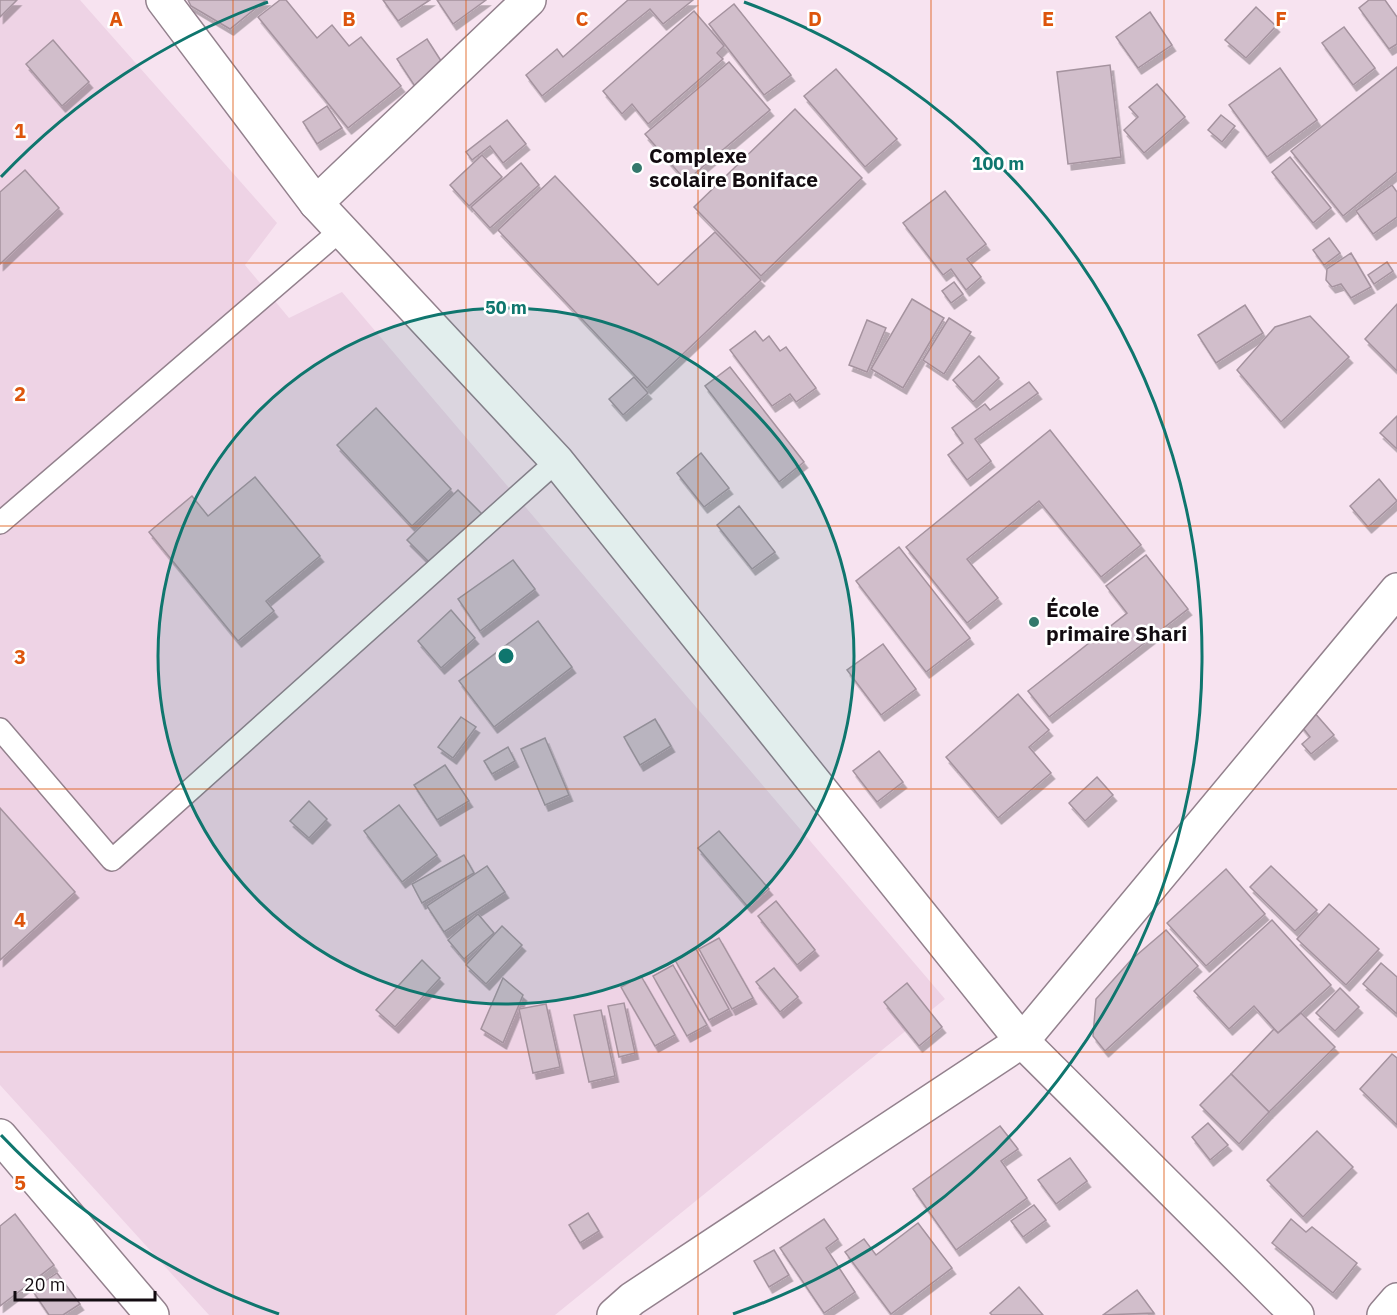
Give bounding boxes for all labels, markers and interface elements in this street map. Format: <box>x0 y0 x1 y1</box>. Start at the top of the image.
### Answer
text: A <box>109 5 123 32</box>
text: B <box>342 5 356 32</box>
text: C <box>575 5 589 32</box>
text: D <box>808 5 822 32</box>
text: E <box>1042 5 1054 32</box>
text: F <box>1275 5 1287 32</box>
text: 1 <box>14 117 26 144</box>
place label: Complexe scolaire Boniface <box>649 141 818 193</box>
text: 100 m <box>972 152 1024 175</box>
marker: Complexe scolaire Boniface <box>630 161 644 175</box>
text: 50 m <box>485 296 527 319</box>
text: 2 <box>14 380 26 407</box>
place label: École primaire Shari <box>1046 595 1187 647</box>
marker: École primaire Shari <box>1027 615 1041 629</box>
text: 3 <box>14 643 26 670</box>
centre of rings <box>496 646 516 666</box>
text: 4 <box>14 906 26 933</box>
text: 5 <box>14 1169 26 1196</box>
scale bar <box>15 1264 154 1302</box>
text: 20 m <box>24 1273 66 1296</box>

